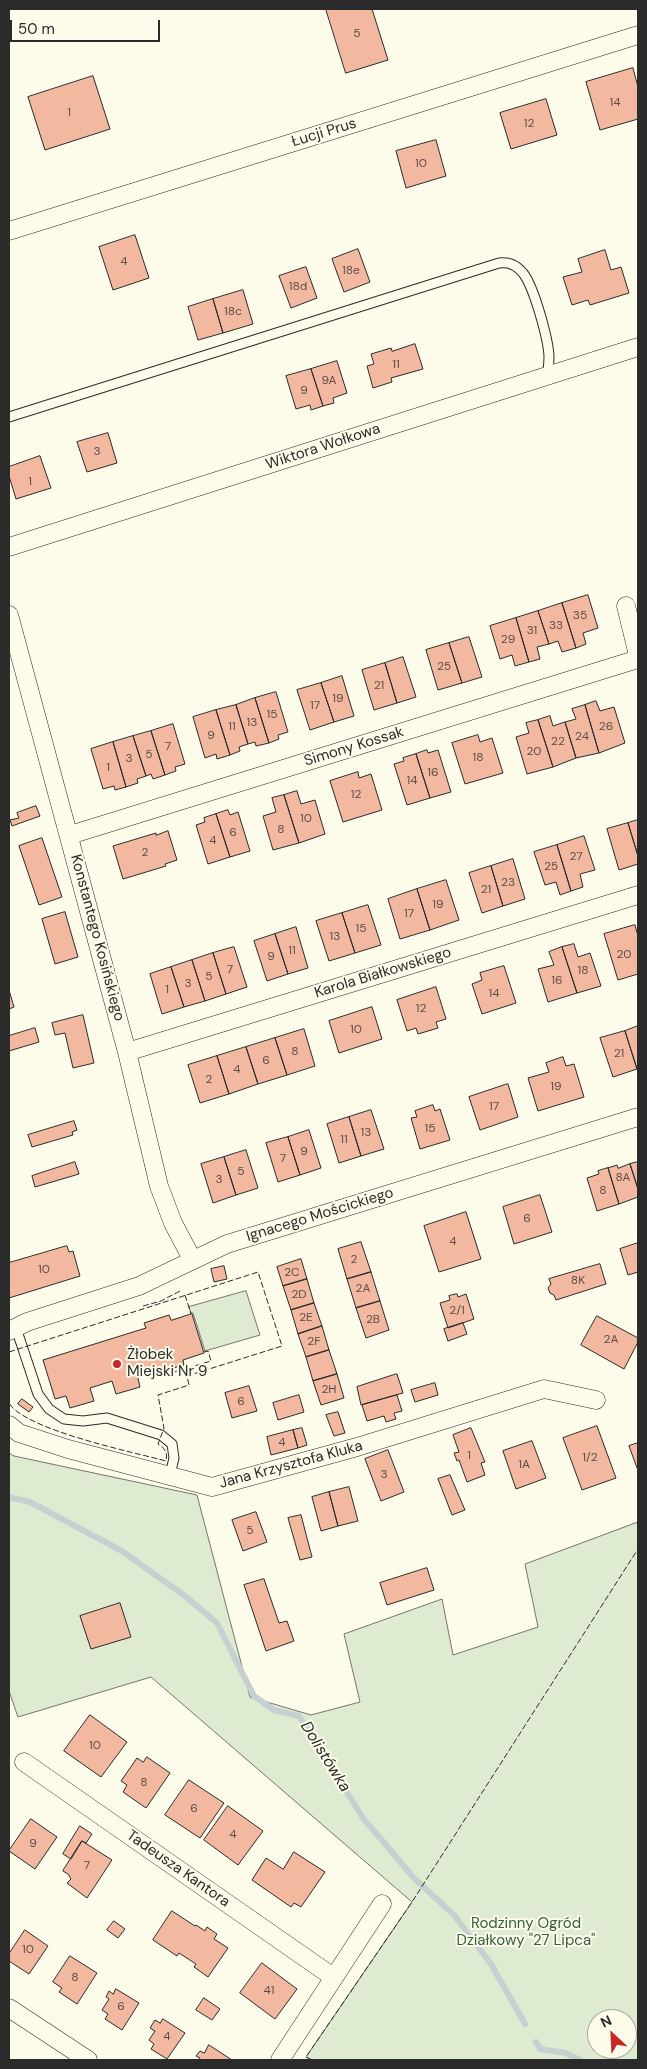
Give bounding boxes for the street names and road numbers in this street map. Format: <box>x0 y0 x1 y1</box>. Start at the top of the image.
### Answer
street label: Łucji Prus <box>289 115 359 151</box>
street label: Wiktora Wołkowa <box>263 420 383 474</box>
street label: Simony Kossak <box>302 723 406 771</box>
street label: Konstantego Kosińskiego <box>66 853 128 1023</box>
street label: Karola Białkowskiego <box>312 944 454 1002</box>
street label: Ignacego Mościckiego <box>244 1184 396 1246</box>
street label: Jana Krzysztofa Kluka <box>217 1437 365 1493</box>
street label: Tadeusza Kantora <box>123 1827 233 1911</box>

